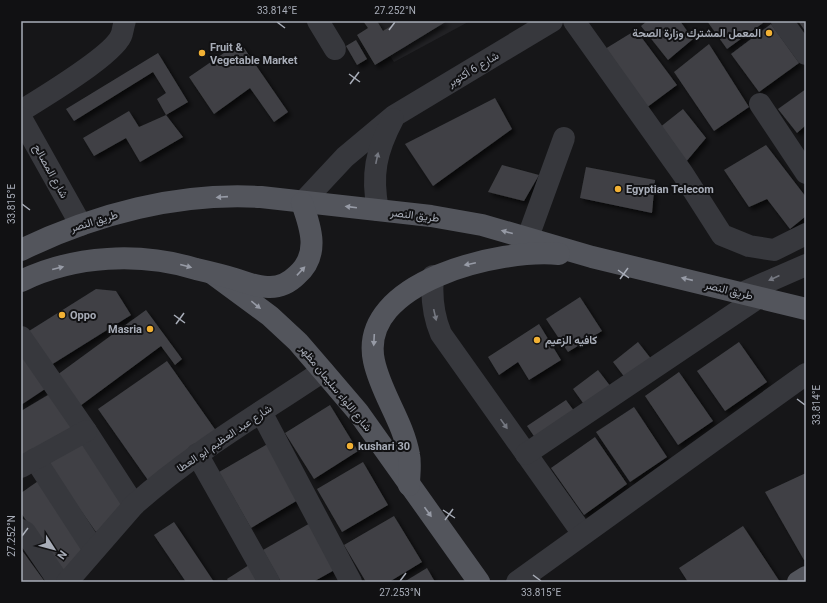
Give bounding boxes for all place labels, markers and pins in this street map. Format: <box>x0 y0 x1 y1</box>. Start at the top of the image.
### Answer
place label: المعمل المشترك وزارة الصحة <box>632 27 761 40</box>
marker: المعمل المشترك وزارة الصحة <box>764 28 774 38</box>
place label: Fruit & Vegetable Market <box>210 41 298 67</box>
marker: Fruit & Vegetable Market <box>197 48 207 58</box>
place label: Egyptian Telecom <box>626 183 714 196</box>
marker: Egyptian Telecom <box>613 184 623 194</box>
place label: Oppo <box>70 309 96 322</box>
marker: Oppo <box>57 310 67 320</box>
place label: Masria <box>108 323 142 336</box>
marker: Masria <box>145 324 155 334</box>
place label: كافيه الزعيم <box>545 334 597 348</box>
marker: كافيه الزعيم <box>532 335 542 345</box>
place label: kushari 30 <box>358 440 410 453</box>
marker: kushari 30 <box>345 441 355 451</box>

